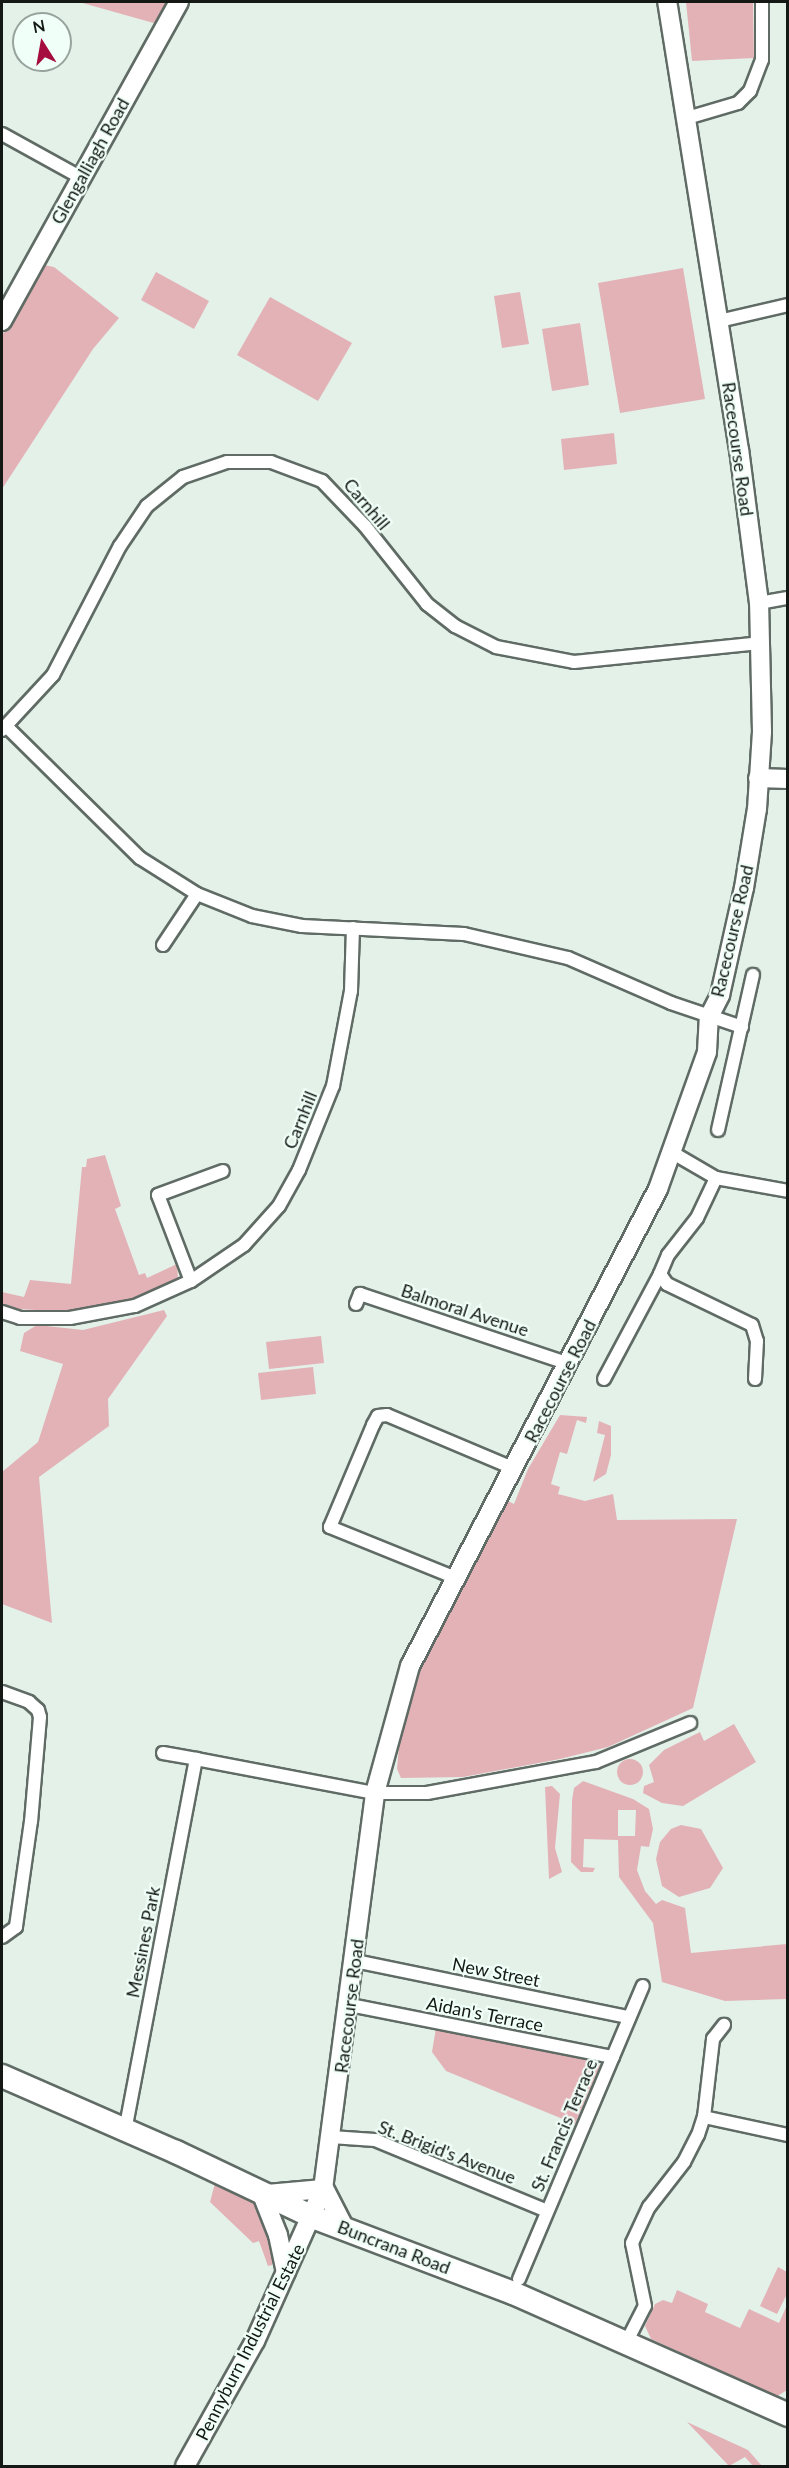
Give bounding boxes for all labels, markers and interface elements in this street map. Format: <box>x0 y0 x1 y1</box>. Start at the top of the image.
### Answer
north arrow <box>12 12 72 72</box>
text: N <box>31 15 47 36</box>
street label: Glengalliagh Road <box>46 94 134 228</box>
street label: Racecourse Road <box>718 381 758 517</box>
street label: Carnhill <box>339 474 395 534</box>
street label: Racecourse Road <box>706 863 758 999</box>
street label: Carnhill <box>279 1088 321 1152</box>
street label: Balmoral Avenue <box>398 1279 532 1341</box>
street label: Racecourse Road <box>520 1316 600 1446</box>
street label: Messines Park <box>122 1884 164 2000</box>
street label: Racecourse Road <box>330 1938 368 2074</box>
street label: New Street <box>450 1953 542 1991</box>
street label: Aidan's Terrace <box>425 1992 545 2036</box>
street label: St. Francis Terrace <box>526 2055 602 2195</box>
street label: St. Brigid's Avenue <box>375 2116 519 2188</box>
street label: Buncrana Road <box>335 2216 453 2278</box>
street label: Pennyburn Industrial Estate <box>191 2240 309 2444</box>

